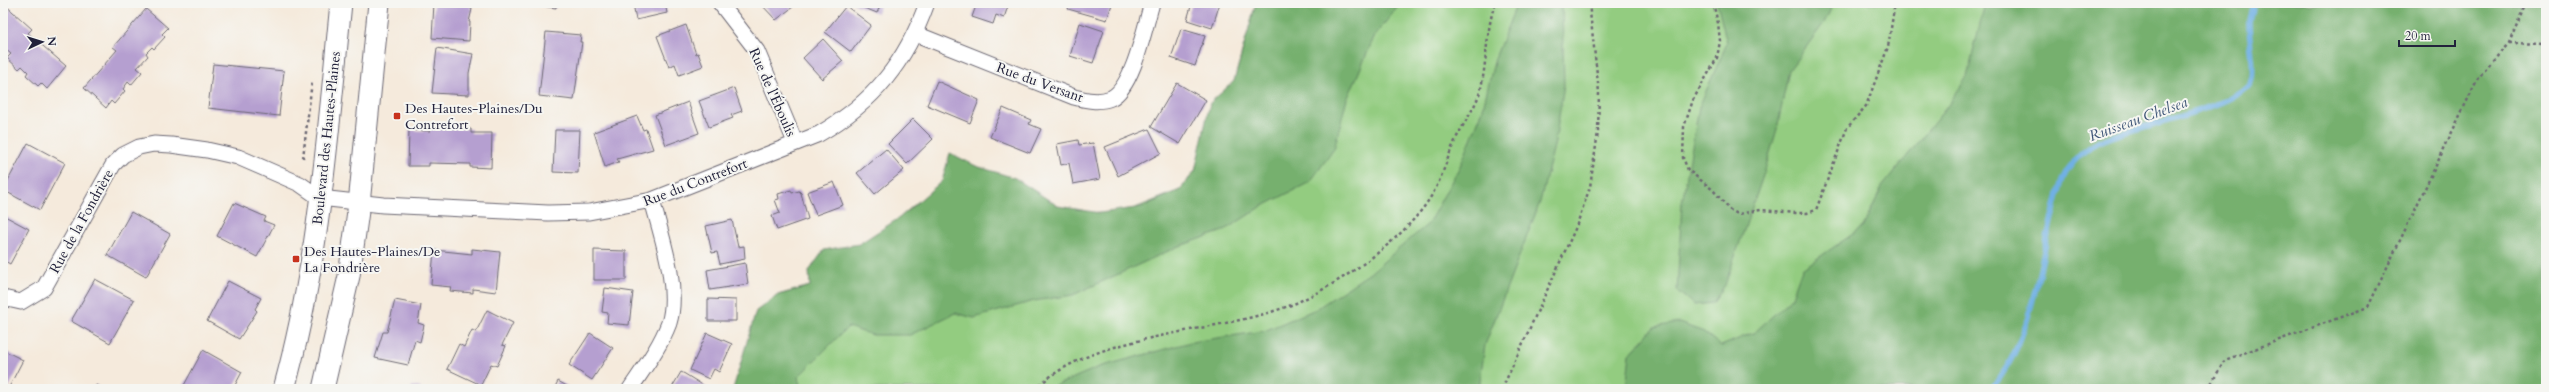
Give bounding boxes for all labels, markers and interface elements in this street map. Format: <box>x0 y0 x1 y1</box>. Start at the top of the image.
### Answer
north arrow <box>22 22 62 62</box>
scale bar <box>2399 22 2455 48</box>
text: 20 m <box>2405 28 2432 44</box>
text: N <box>44 36 59 47</box>
street label: Rue de l'Éboulis <box>744 45 801 140</box>
street label: Boulevard des Hautes-Plaines <box>308 50 345 226</box>
street label: Rue du Versant <box>994 58 1086 107</box>
water label: Ruisseau Chelsea <box>2086 92 2190 146</box>
place label: Des Hautes-Plaines/Du Contrefort <box>405 99 543 134</box>
marker: Des Hautes-Plaines/Du Contrefort <box>392 111 402 121</box>
street label: Rue du Contrefort <box>640 154 750 211</box>
street label: Rue de la Fondrière <box>45 166 118 277</box>
place label: Des Hautes-Plaines/De La Fondrière <box>304 242 440 277</box>
marker: Des Hautes-Plaines/De La Fondrière <box>291 254 301 264</box>

